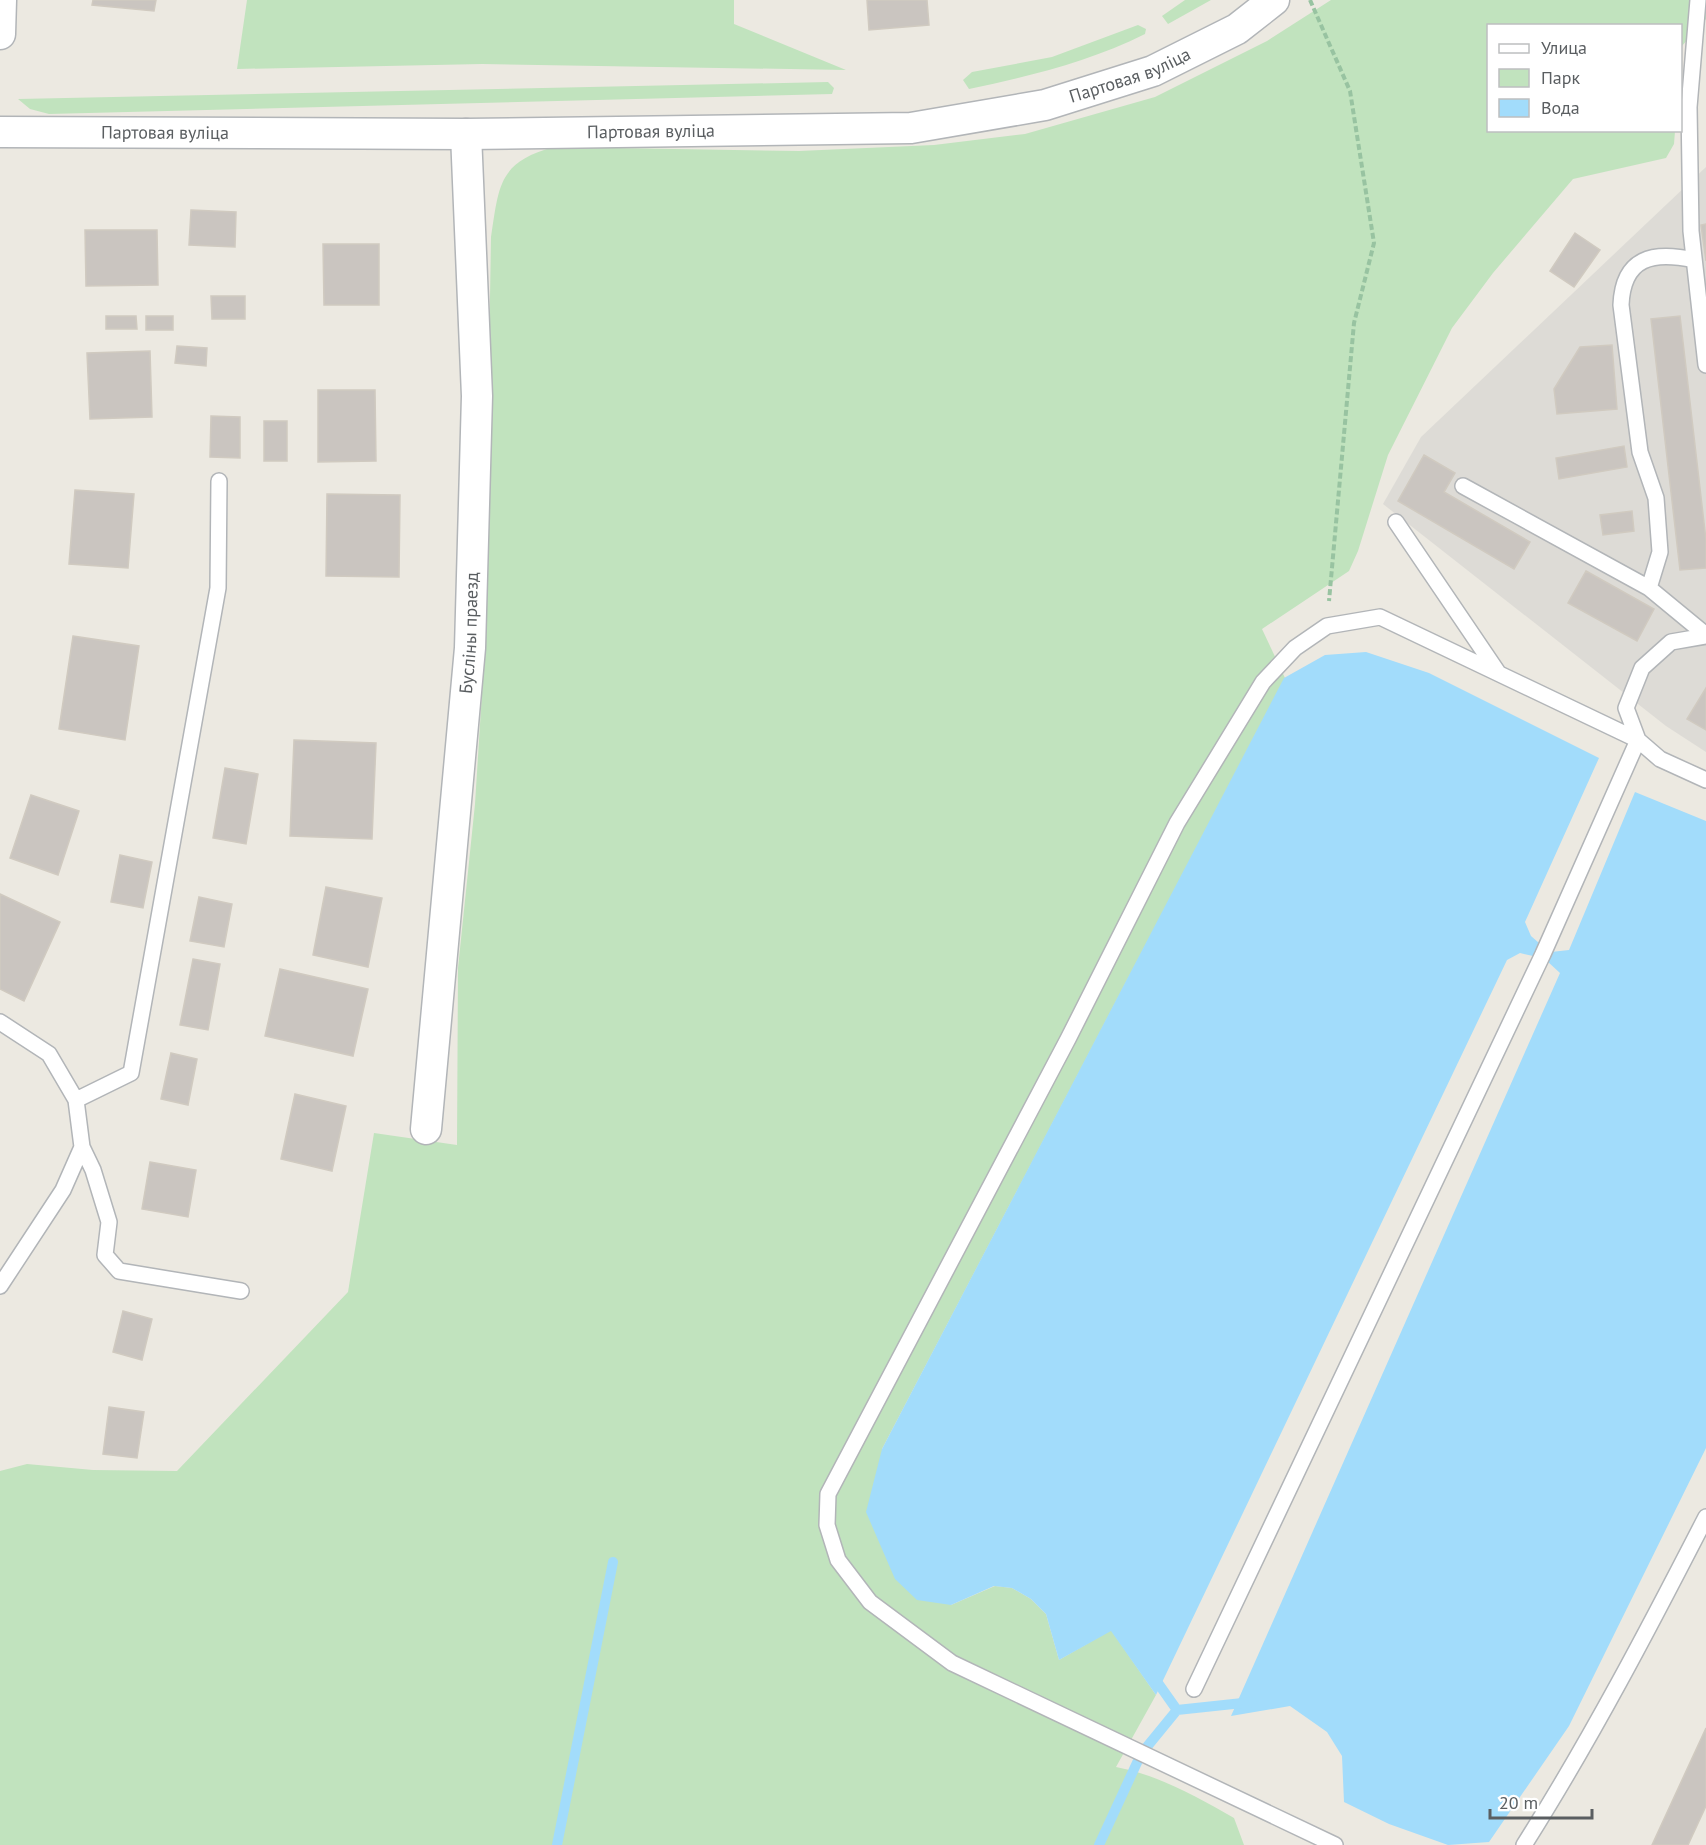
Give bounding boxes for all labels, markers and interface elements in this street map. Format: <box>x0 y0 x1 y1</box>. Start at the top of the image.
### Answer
legend <box>1487 24 1682 132</box>
text: Улица <box>1541 36 1587 59</box>
street label: Партовая вуліца <box>1066 42 1194 108</box>
text: Парк <box>1541 66 1581 89</box>
text: Вода <box>1541 96 1580 119</box>
street label: Партовая вуліца <box>587 119 715 143</box>
street label: Партовая вуліца <box>101 120 229 144</box>
street label: Бусліны праезд <box>454 572 483 695</box>
scale bar <box>1490 1782 1592 1820</box>
text: 20 m <box>1499 1791 1538 1814</box>

